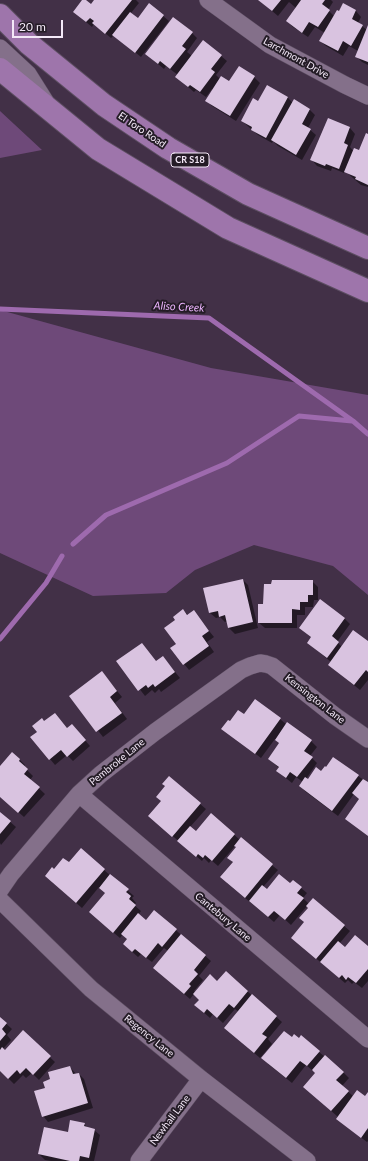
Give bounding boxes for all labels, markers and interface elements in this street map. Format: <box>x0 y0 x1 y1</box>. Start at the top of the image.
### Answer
scale bar <box>14 12 65 38</box>
text: 20 m <box>19 19 46 34</box>
street label: Larchmont Drive <box>261 35 331 81</box>
street label: El Toro Road <box>116 110 168 150</box>
road number: CR S18 <box>171 153 209 167</box>
water label: Aliso Creek <box>153 299 205 315</box>
street label: Kensington Lane <box>283 672 347 726</box>
street label: Pembroke Lane <box>87 736 147 788</box>
street label: Cantebury Lane <box>193 890 253 944</box>
street label: Regency Lane <box>122 1012 176 1060</box>
street label: Newhall Lane <box>147 1093 193 1147</box>

